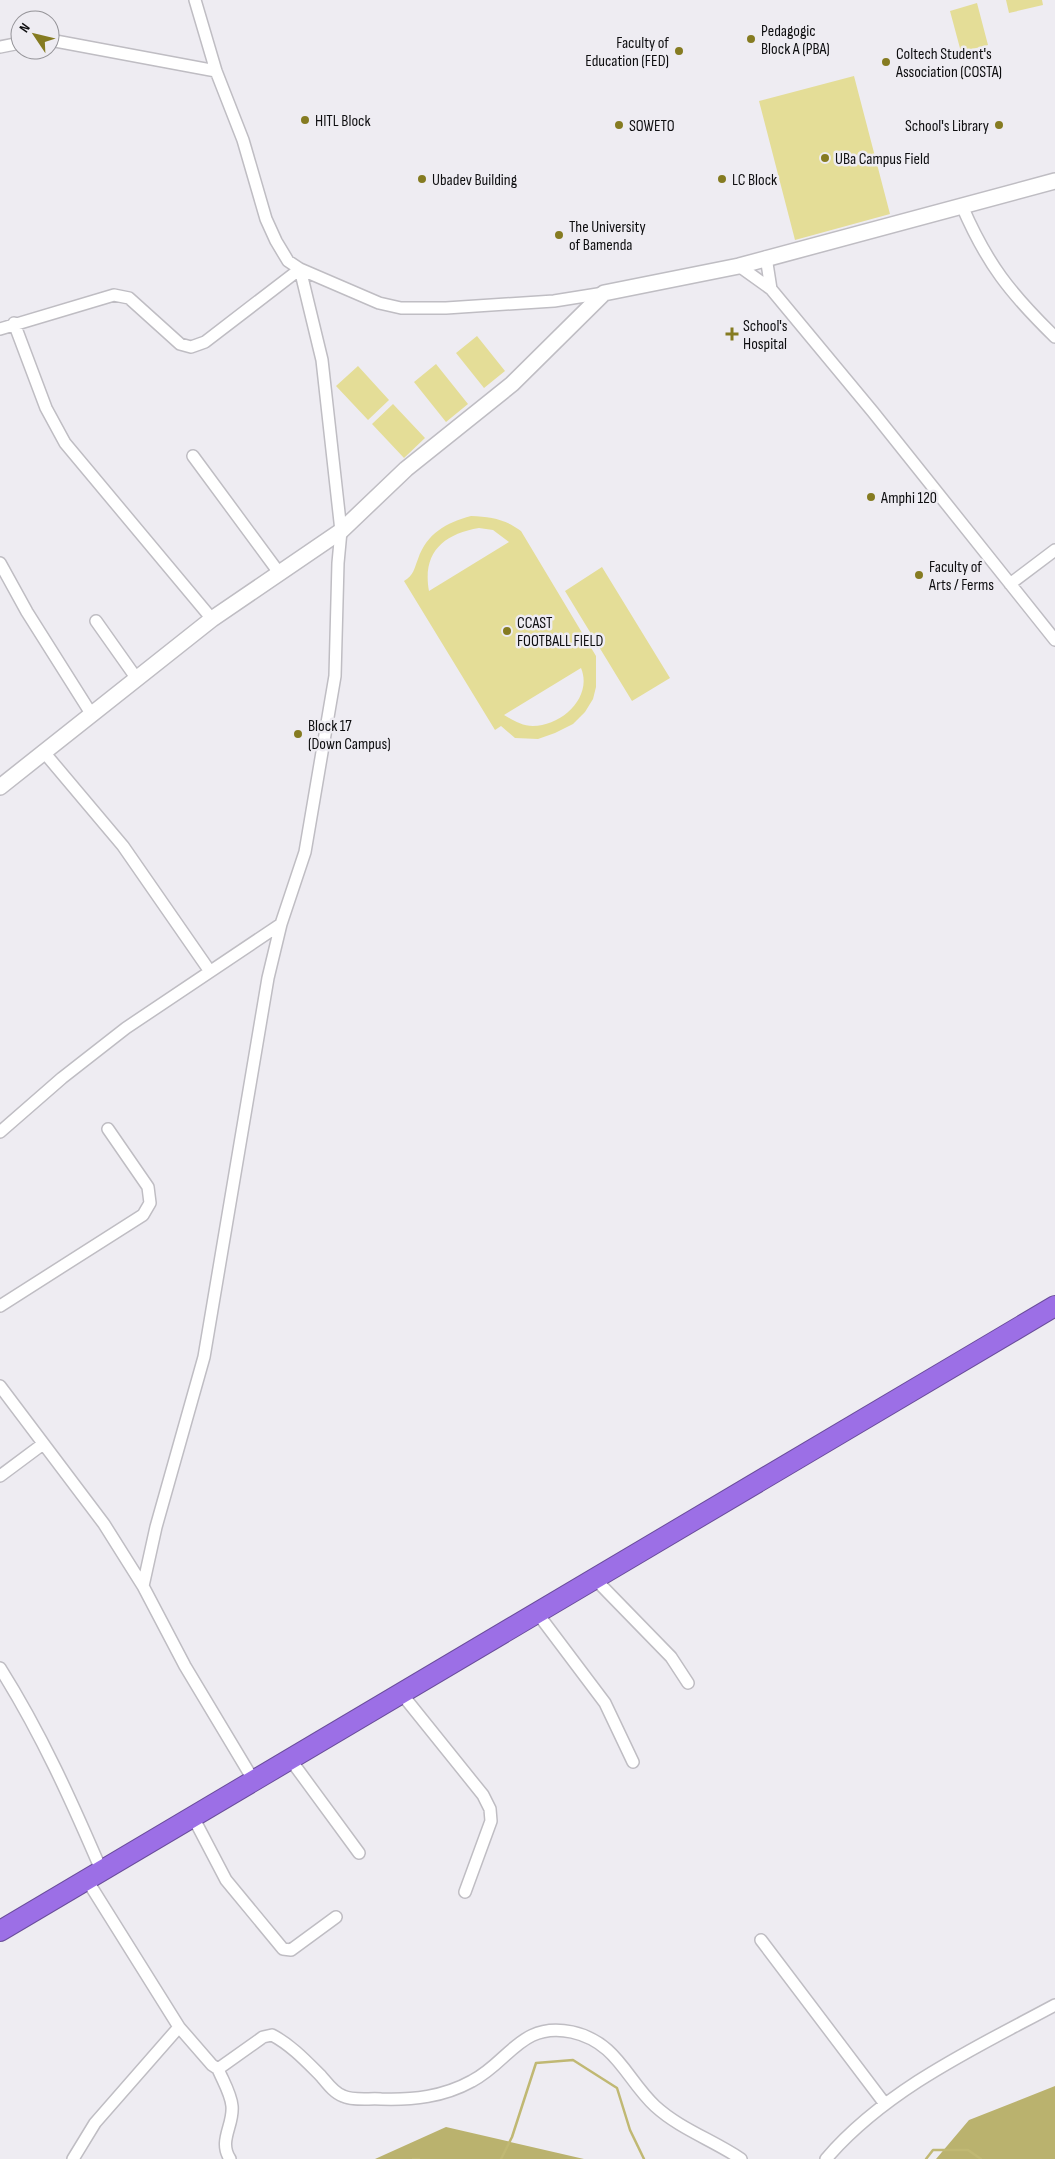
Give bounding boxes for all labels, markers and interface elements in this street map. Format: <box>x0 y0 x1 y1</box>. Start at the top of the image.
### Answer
north arrow <box>10 10 60 60</box>
text: N <box>16 20 34 36</box>
place label: Pedagogic Block A (PBA) <box>761 22 830 59</box>
marker: Pedagogic Block A (PBA) <box>745 33 757 45</box>
place label: Faculty of Education (FED) <box>585 34 669 71</box>
marker: Faculty of Education (FED) <box>673 45 685 57</box>
place label: Coltech Student's Association (COSTA) <box>895 45 1002 82</box>
marker: Coltech Student's Association (COSTA) <box>880 56 892 68</box>
place label: HITL Block <box>315 112 371 131</box>
marker: HITL Block <box>299 114 311 126</box>
place label: SOWETO <box>629 117 675 136</box>
place label: School's Library <box>905 117 989 136</box>
marker: SOWETO <box>613 119 625 131</box>
marker: School's Library <box>993 119 1005 131</box>
place label: UBa Campus Field <box>835 150 930 169</box>
marker: UBa Campus Field <box>819 152 831 164</box>
place label: Ubadev Building <box>432 171 517 190</box>
place label: LC Block <box>732 171 777 190</box>
marker: Ubadev Building <box>416 173 428 185</box>
marker: LC Block <box>716 173 728 185</box>
place label: The University of Bamenda <box>569 218 646 255</box>
marker: The University of Bamenda <box>553 229 565 241</box>
place label: School's Hospital <box>743 317 788 354</box>
marker: School's Hospital <box>725 327 739 341</box>
place label: Amphi 120 <box>880 489 937 508</box>
marker: Amphi 120 <box>865 491 877 503</box>
place label: Faculty of Arts / Ferms <box>928 558 994 595</box>
marker: Faculty of Arts / Ferms <box>913 569 925 581</box>
place label: CCAST FOOTBALL FIELD <box>517 614 603 651</box>
marker: CCAST FOOTBALL FIELD <box>501 625 513 637</box>
place label: Block 17 (Down Campus) <box>308 717 391 754</box>
marker: Block 17 (Down Campus) <box>292 728 304 740</box>

